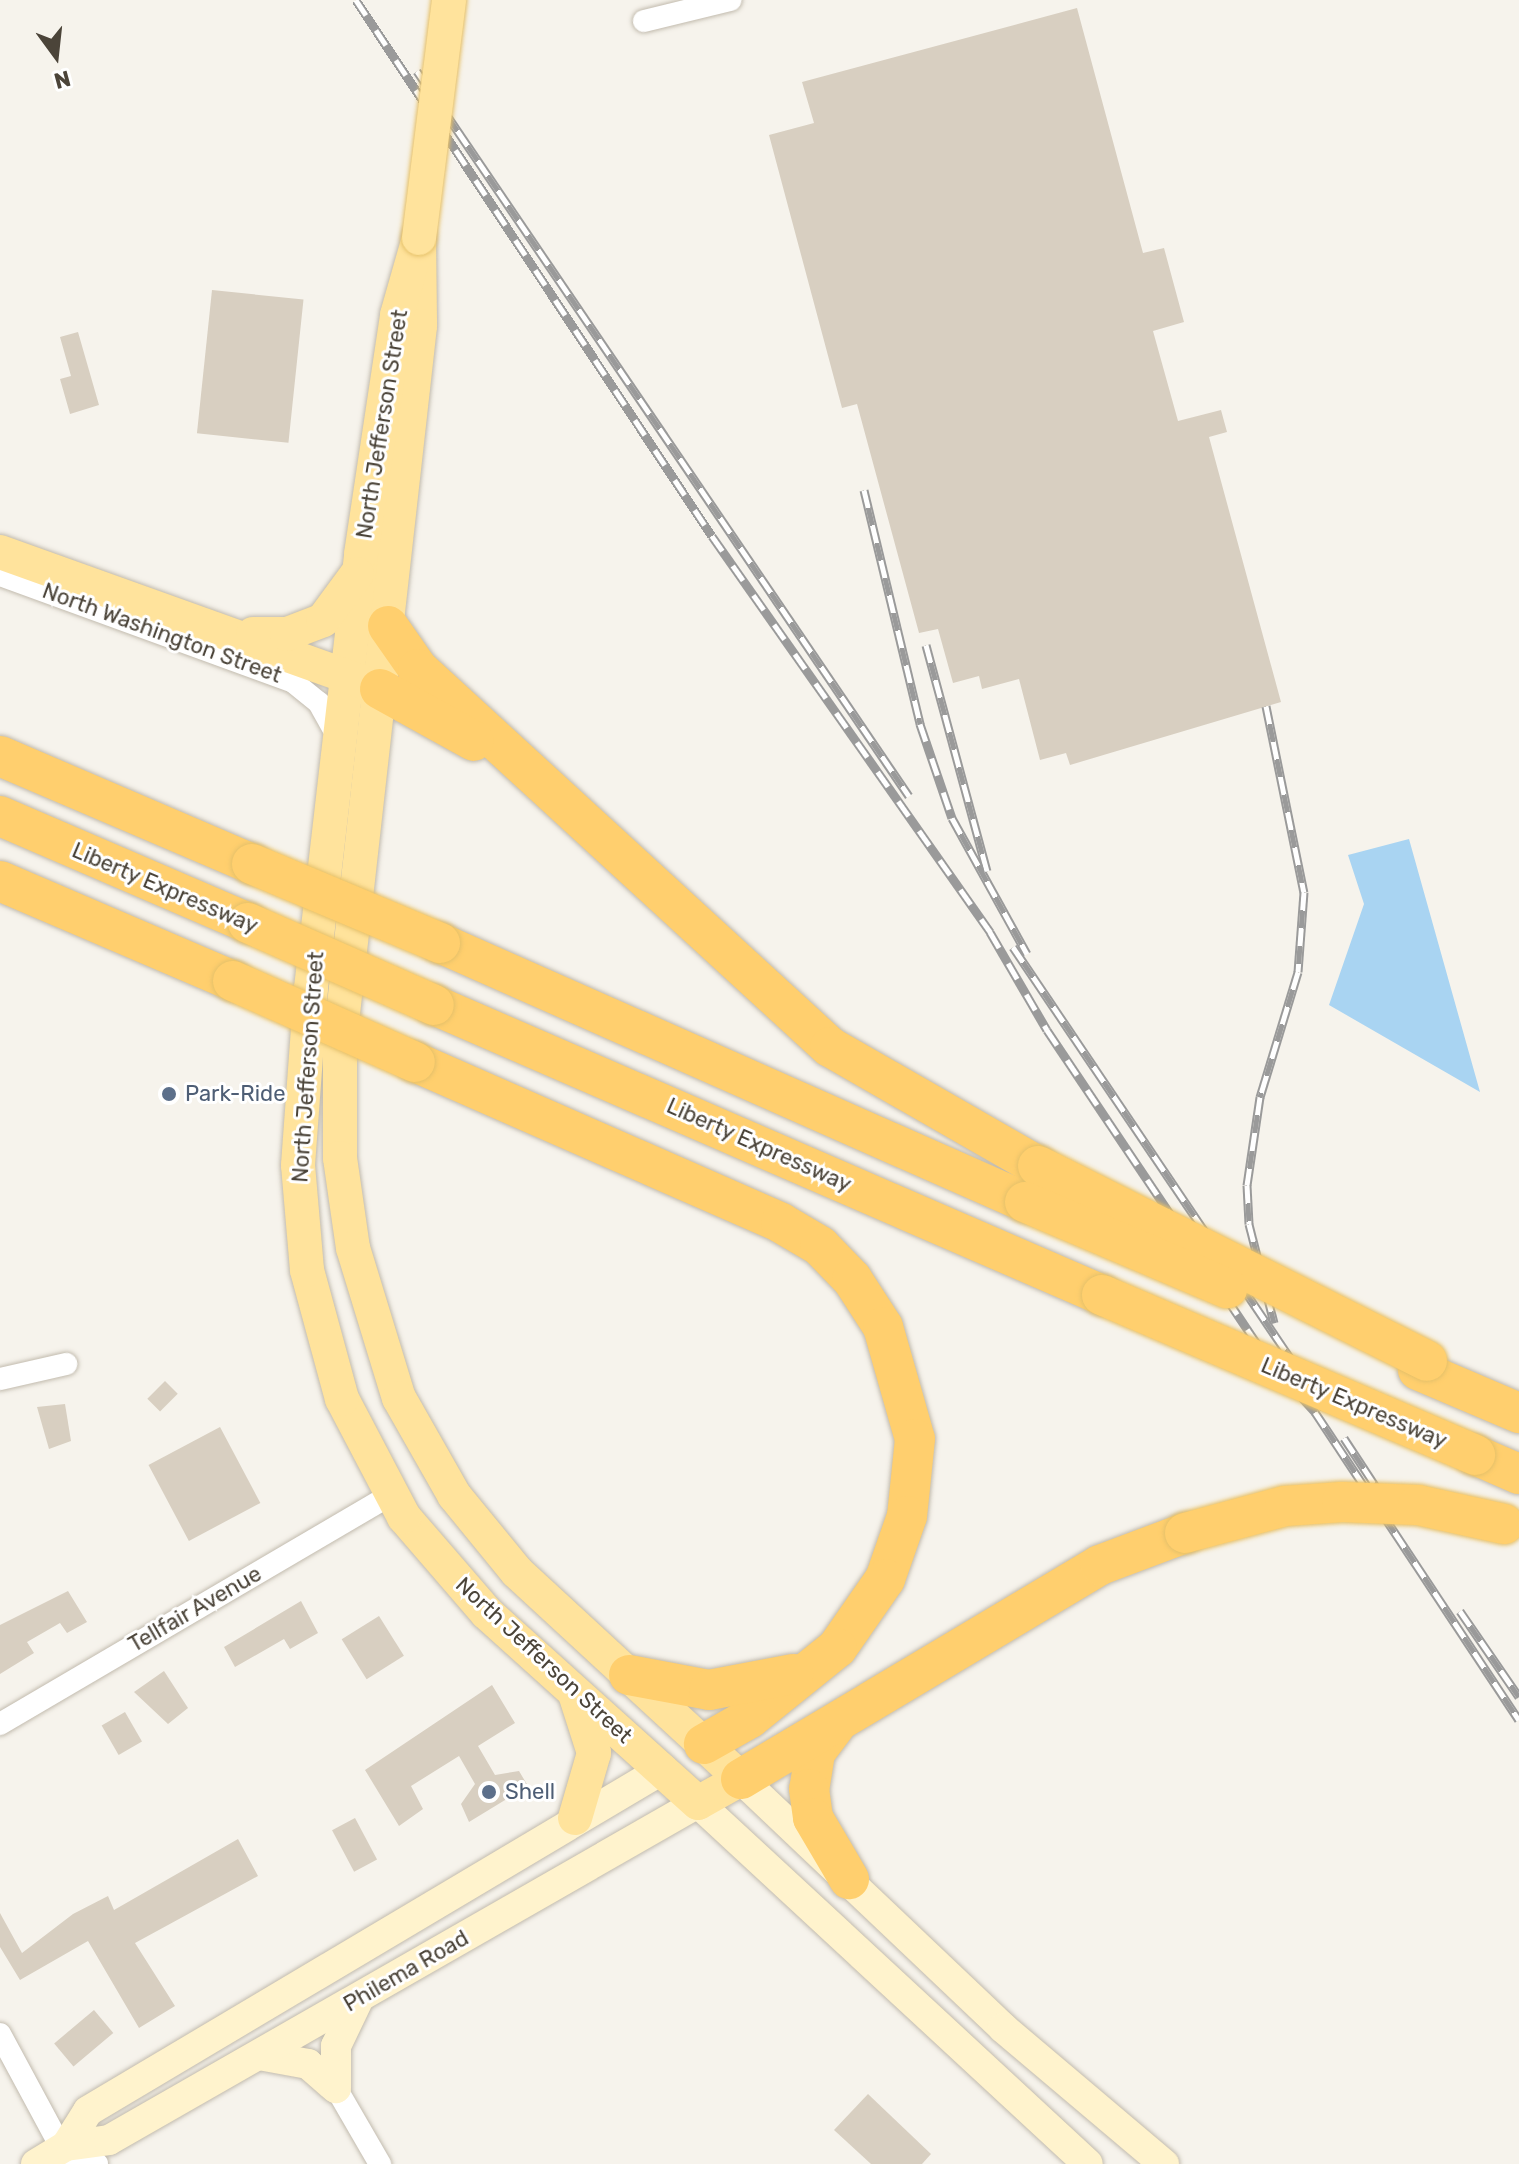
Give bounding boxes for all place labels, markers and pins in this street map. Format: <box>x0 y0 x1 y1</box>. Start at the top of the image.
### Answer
place label: Park-Ride <box>185 1081 285 1107</box>
marker: Park-Ride <box>160 1085 178 1103</box>
place label: Shell <box>505 1779 555 1805</box>
marker: Shell <box>480 1783 498 1801</box>

